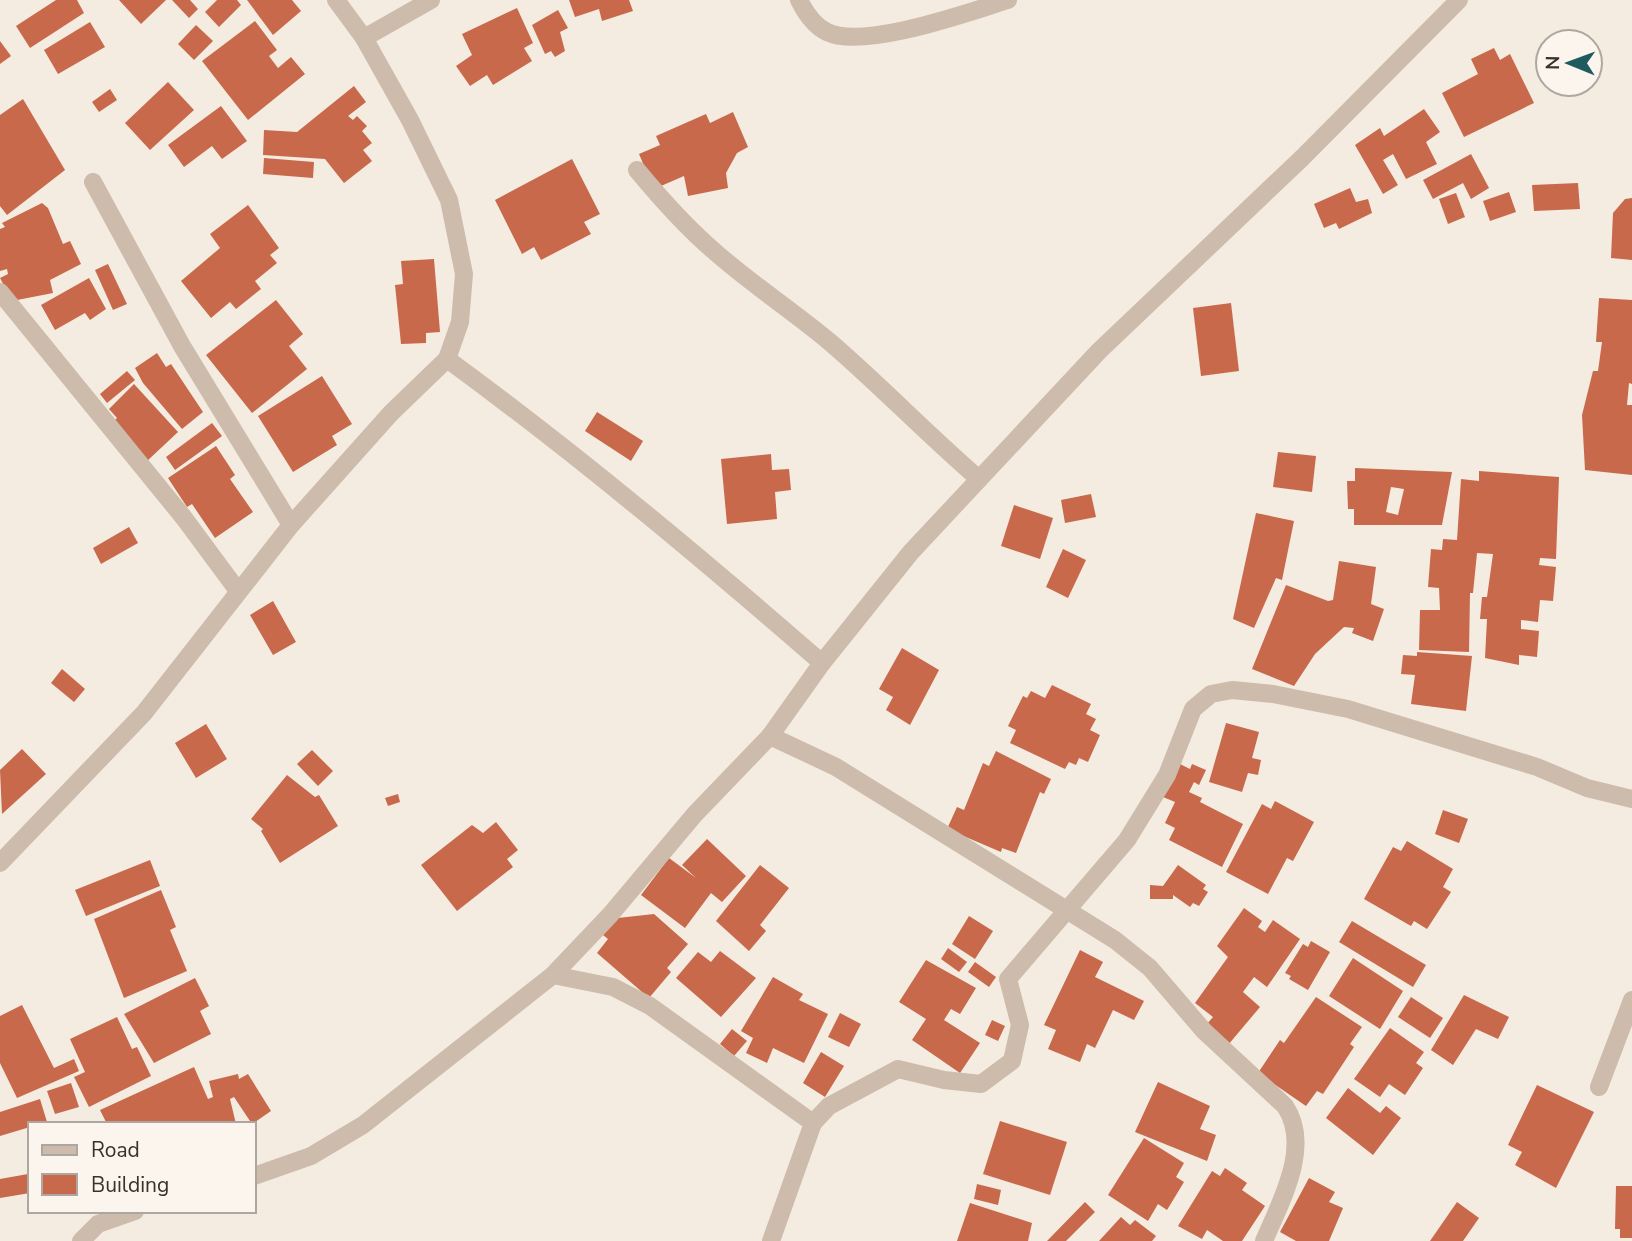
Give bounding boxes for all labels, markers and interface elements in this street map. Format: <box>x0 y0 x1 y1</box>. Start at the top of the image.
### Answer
north arrow <box>1534 28 1604 98</box>
text: N <box>1540 55 1566 70</box>
legend <box>28 1122 256 1213</box>
text: Road <box>91 1136 140 1164</box>
text: Building <box>91 1171 169 1199</box>

